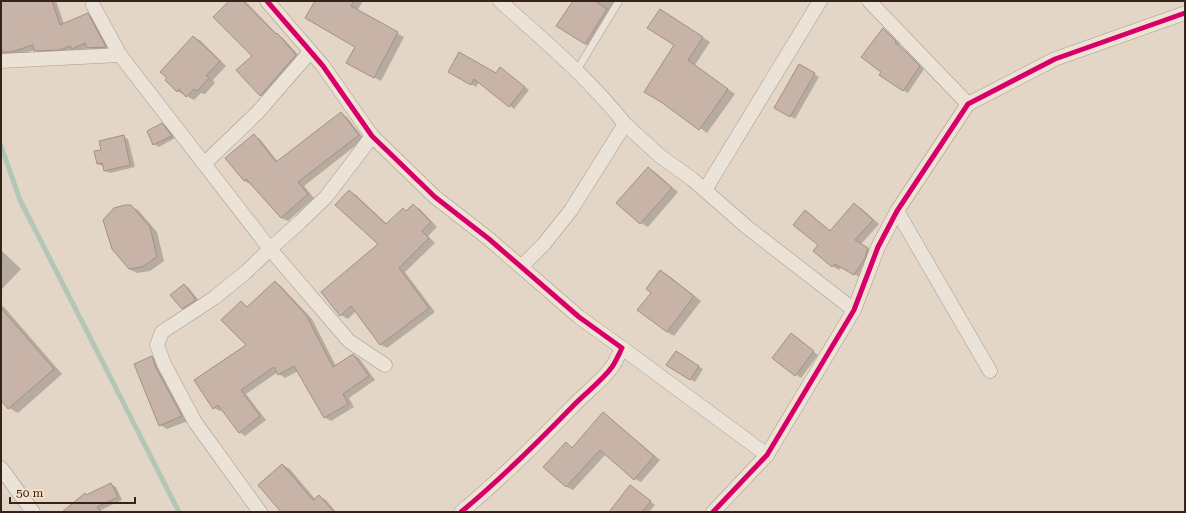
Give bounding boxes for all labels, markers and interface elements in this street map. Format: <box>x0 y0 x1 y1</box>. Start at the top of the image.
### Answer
scale bar <box>10 479 135 505</box>
text: 50 m <box>16 486 43 500</box>

